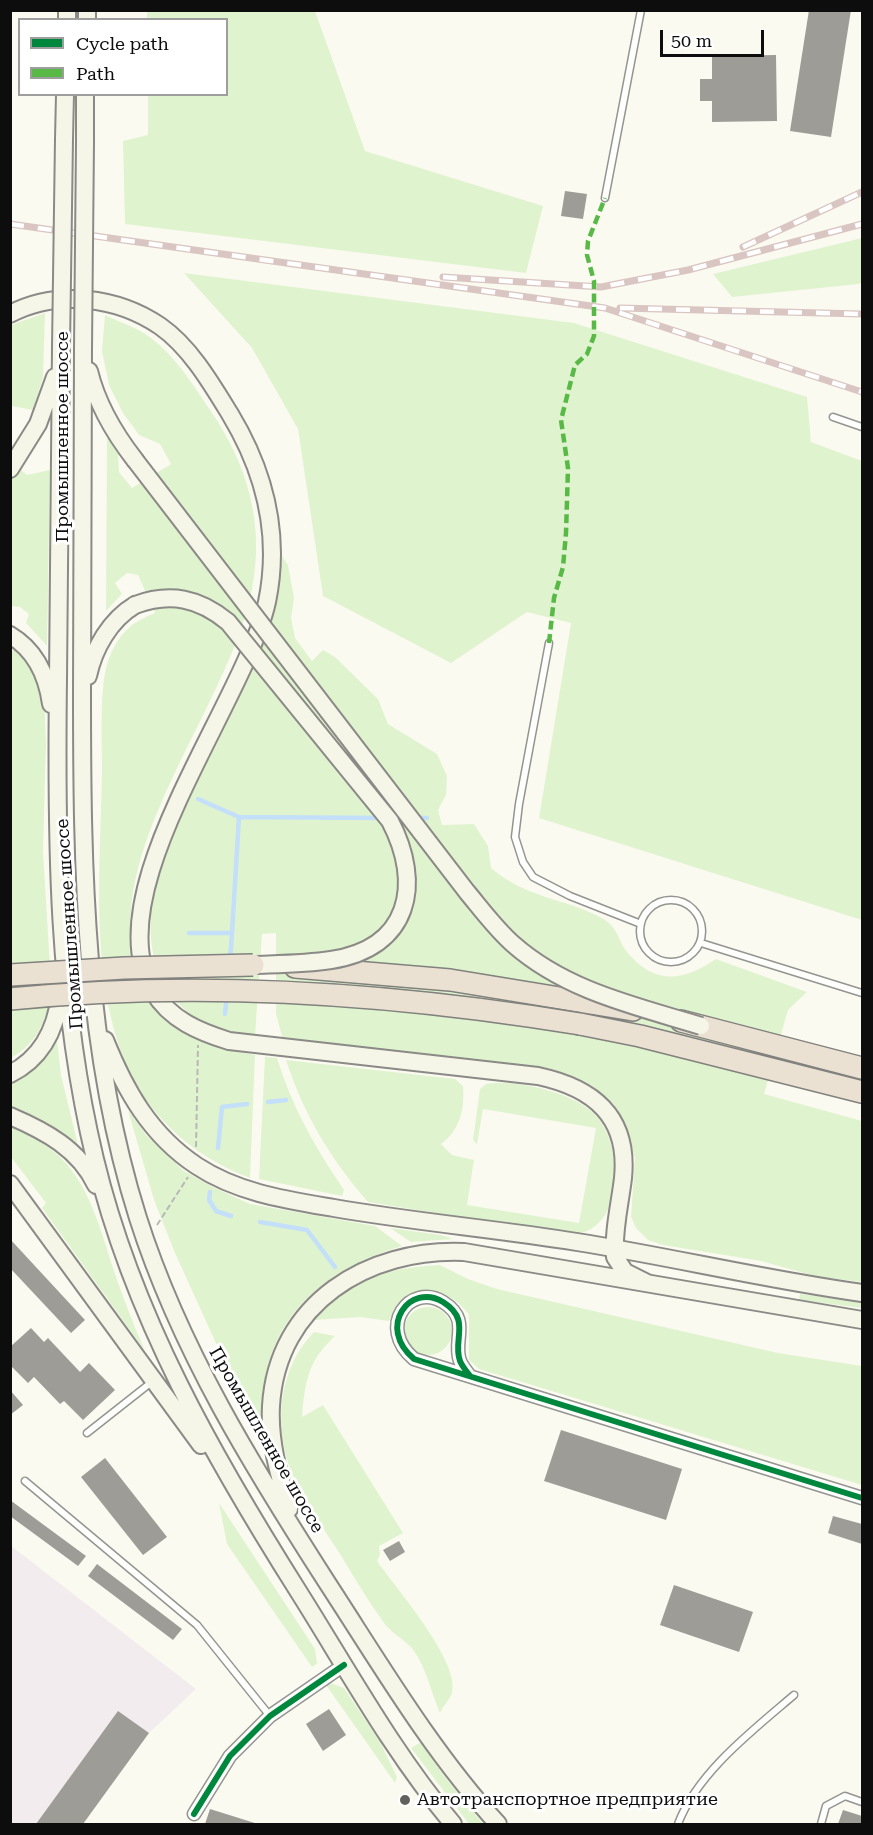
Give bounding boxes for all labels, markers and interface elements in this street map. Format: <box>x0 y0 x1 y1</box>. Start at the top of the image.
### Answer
legend <box>18 18 228 96</box>
scale bar <box>663 18 766 56</box>
text: 50 m <box>671 30 712 51</box>
text: Cycle path <box>76 33 169 54</box>
text: Path <box>76 63 115 84</box>
street label: Промышленное шоссе <box>52 331 74 543</box>
street label: Промышленное шоссе <box>52 818 88 1030</box>
street label: Промышленное шоссе <box>204 1343 328 1537</box>
place label: Автотранспортное предприятие <box>417 1789 718 1811</box>
marker: Автотранспортное предприятие <box>398 1793 412 1807</box>

